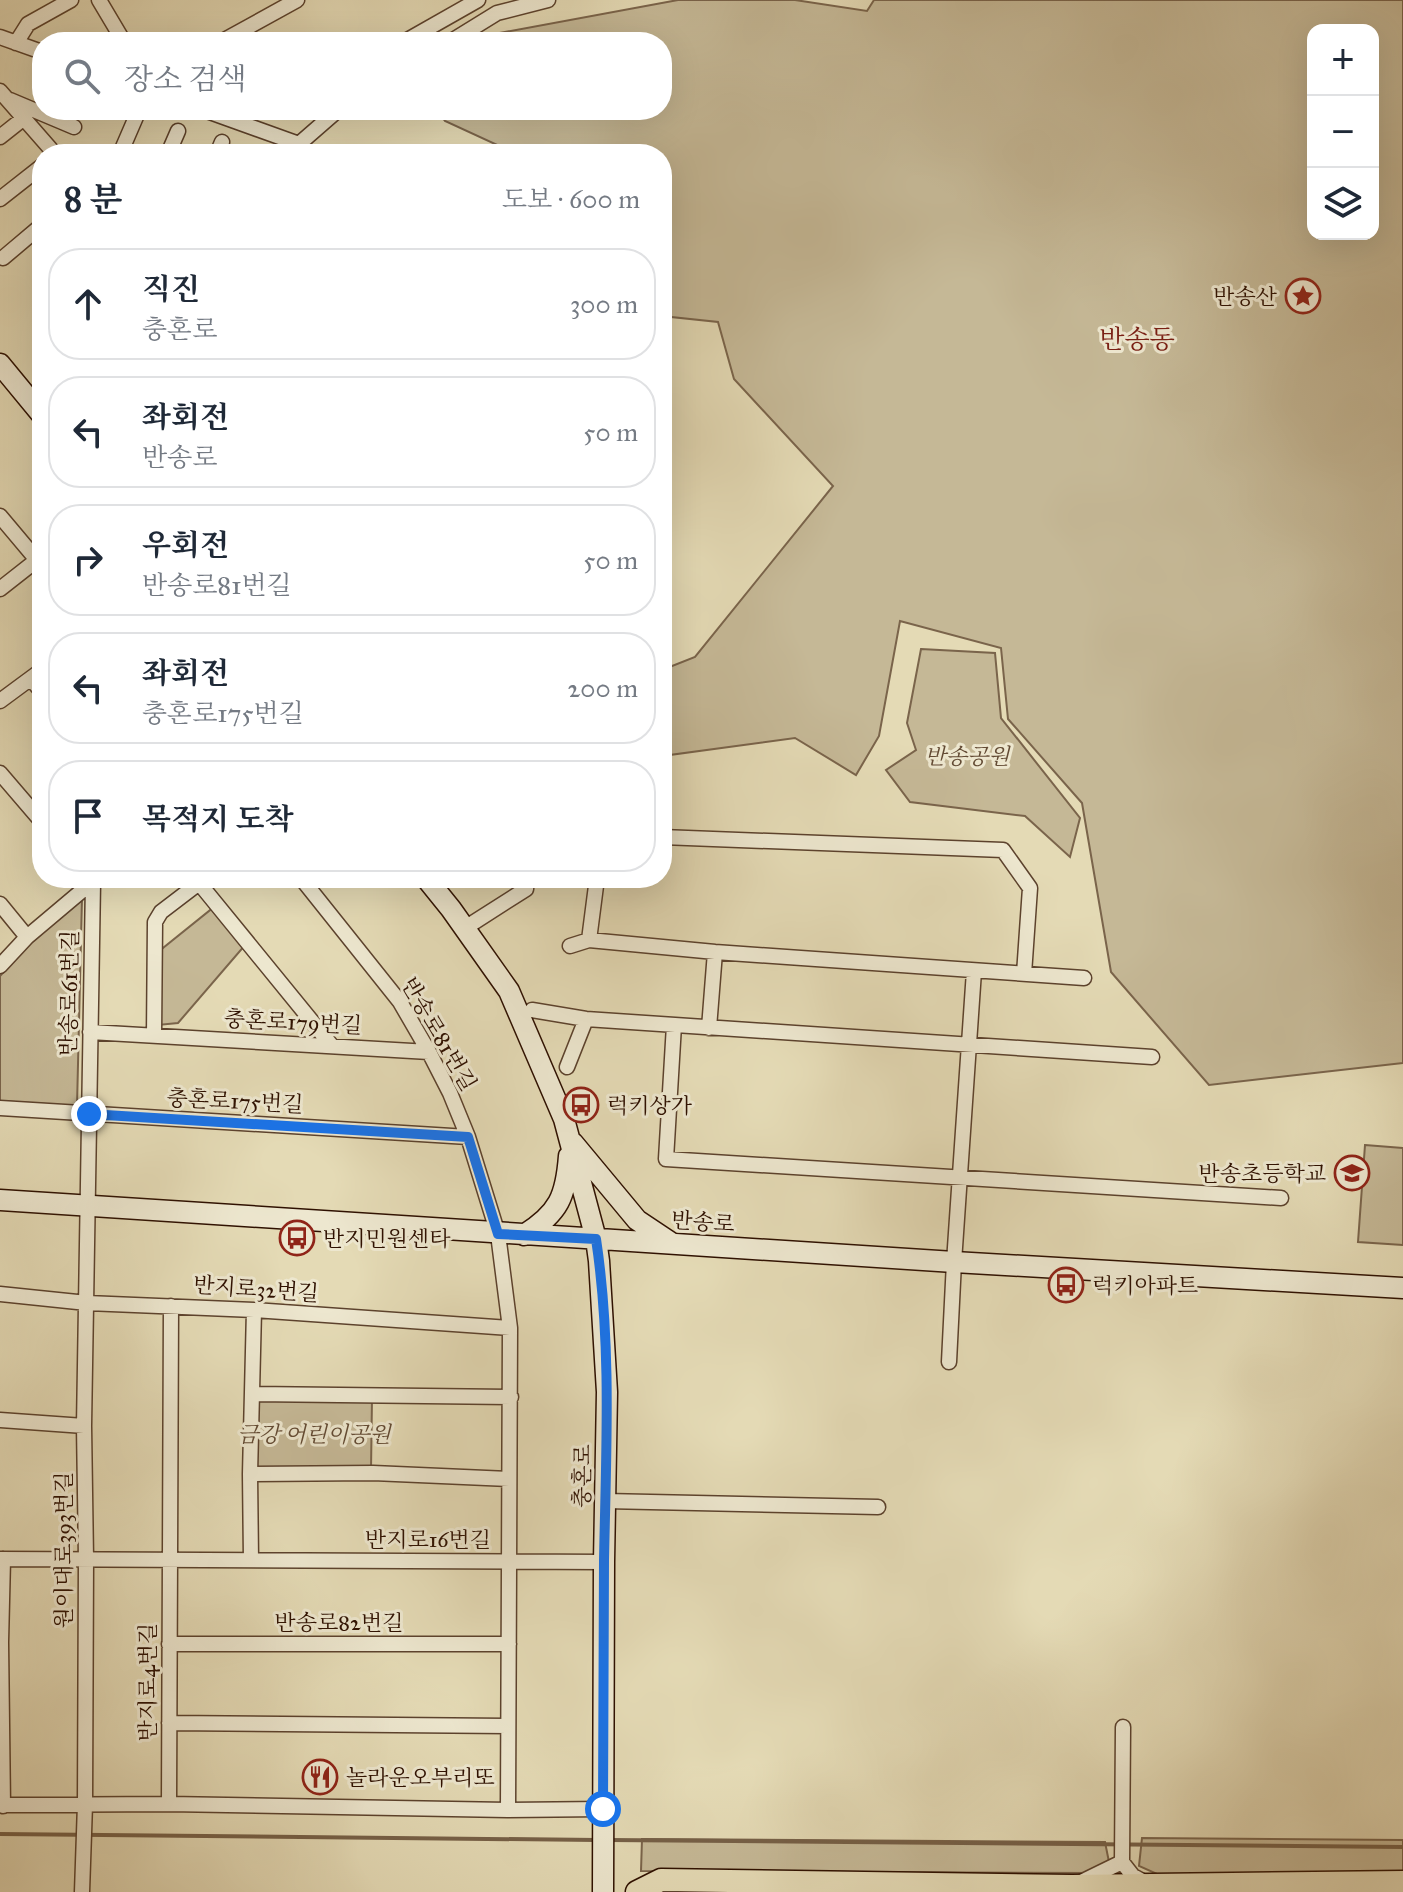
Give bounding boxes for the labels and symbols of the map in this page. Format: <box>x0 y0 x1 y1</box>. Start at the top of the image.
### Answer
place icon: 반송산 <box>1284 277 1322 315</box>
place label: 반송산 <box>1213 283 1278 310</box>
district label: 반송동 <box>1099 323 1175 355</box>
park label: 반송공원 <box>924 743 1011 770</box>
street label: 반송로61번길 <box>54 930 84 1056</box>
street label: 반송로81번길 <box>396 972 482 1096</box>
street label: 충혼로179번길 <box>223 1005 363 1039</box>
street label: 충혼로175번길 <box>166 1084 304 1118</box>
bus stop icon: 럭키상가 <box>562 1086 600 1124</box>
place label: 럭키상가 <box>607 1092 693 1119</box>
route end <box>71 1096 107 1132</box>
school or university icon: 반송초등학교 <box>1333 1154 1371 1192</box>
place label: 반송초등학교 <box>1198 1160 1326 1187</box>
street label: 반송로 <box>670 1206 736 1238</box>
bus stop icon: 반지민원센타 <box>278 1219 316 1257</box>
place label: 반지민원센타 <box>323 1225 451 1252</box>
bus stop icon: 럭키아파트 <box>1047 1266 1085 1304</box>
street label: 반지로32번길 <box>192 1271 320 1307</box>
place label: 럭키아파트 <box>1092 1272 1198 1299</box>
park label: 금강 어린이공원 <box>237 1421 393 1448</box>
street label: 충혼로 <box>568 1444 596 1508</box>
street label: 원이대로393번길 <box>50 1472 77 1628</box>
street label: 반지로16번길 <box>365 1526 491 1553</box>
street label: 반송로82번길 <box>275 1609 403 1636</box>
street label: 반지로4번길 <box>134 1623 161 1741</box>
restaurant icon: 놀라운오부리또 <box>301 1758 339 1796</box>
place label: 놀라운오부리또 <box>346 1764 495 1791</box>
route start <box>585 1791 621 1827</box>

